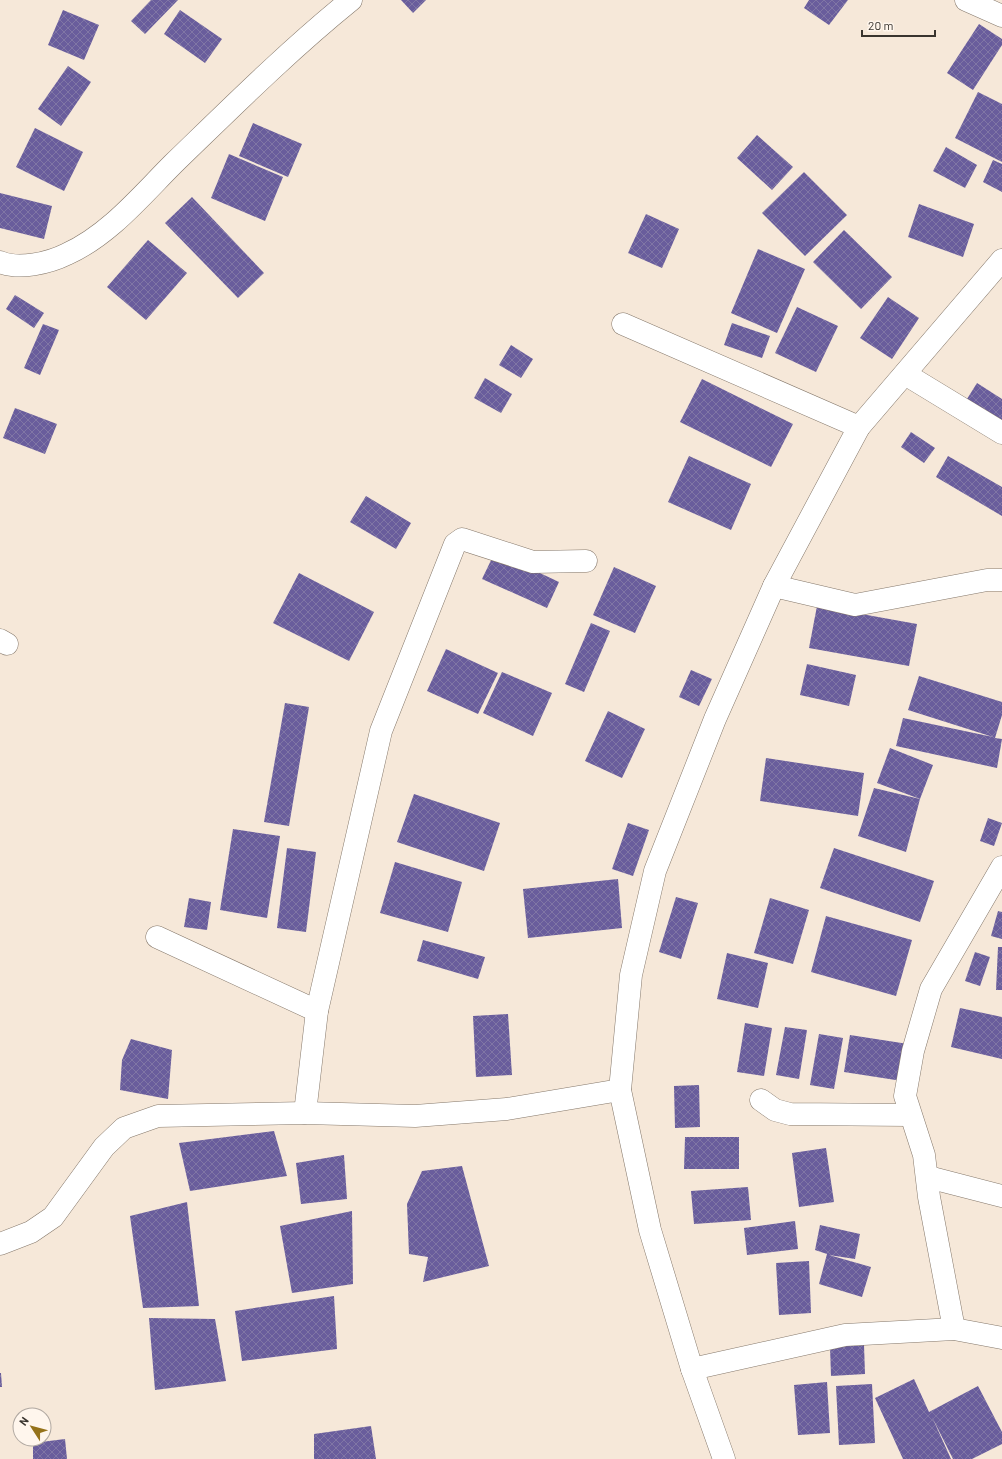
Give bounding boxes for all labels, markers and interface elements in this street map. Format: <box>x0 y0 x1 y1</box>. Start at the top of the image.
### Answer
scale bar <box>862 12 935 38</box>
text: 20 m <box>868 18 894 32</box>
north arrow <box>12 1407 52 1447</box>
text: N <box>16 1414 31 1428</box>

